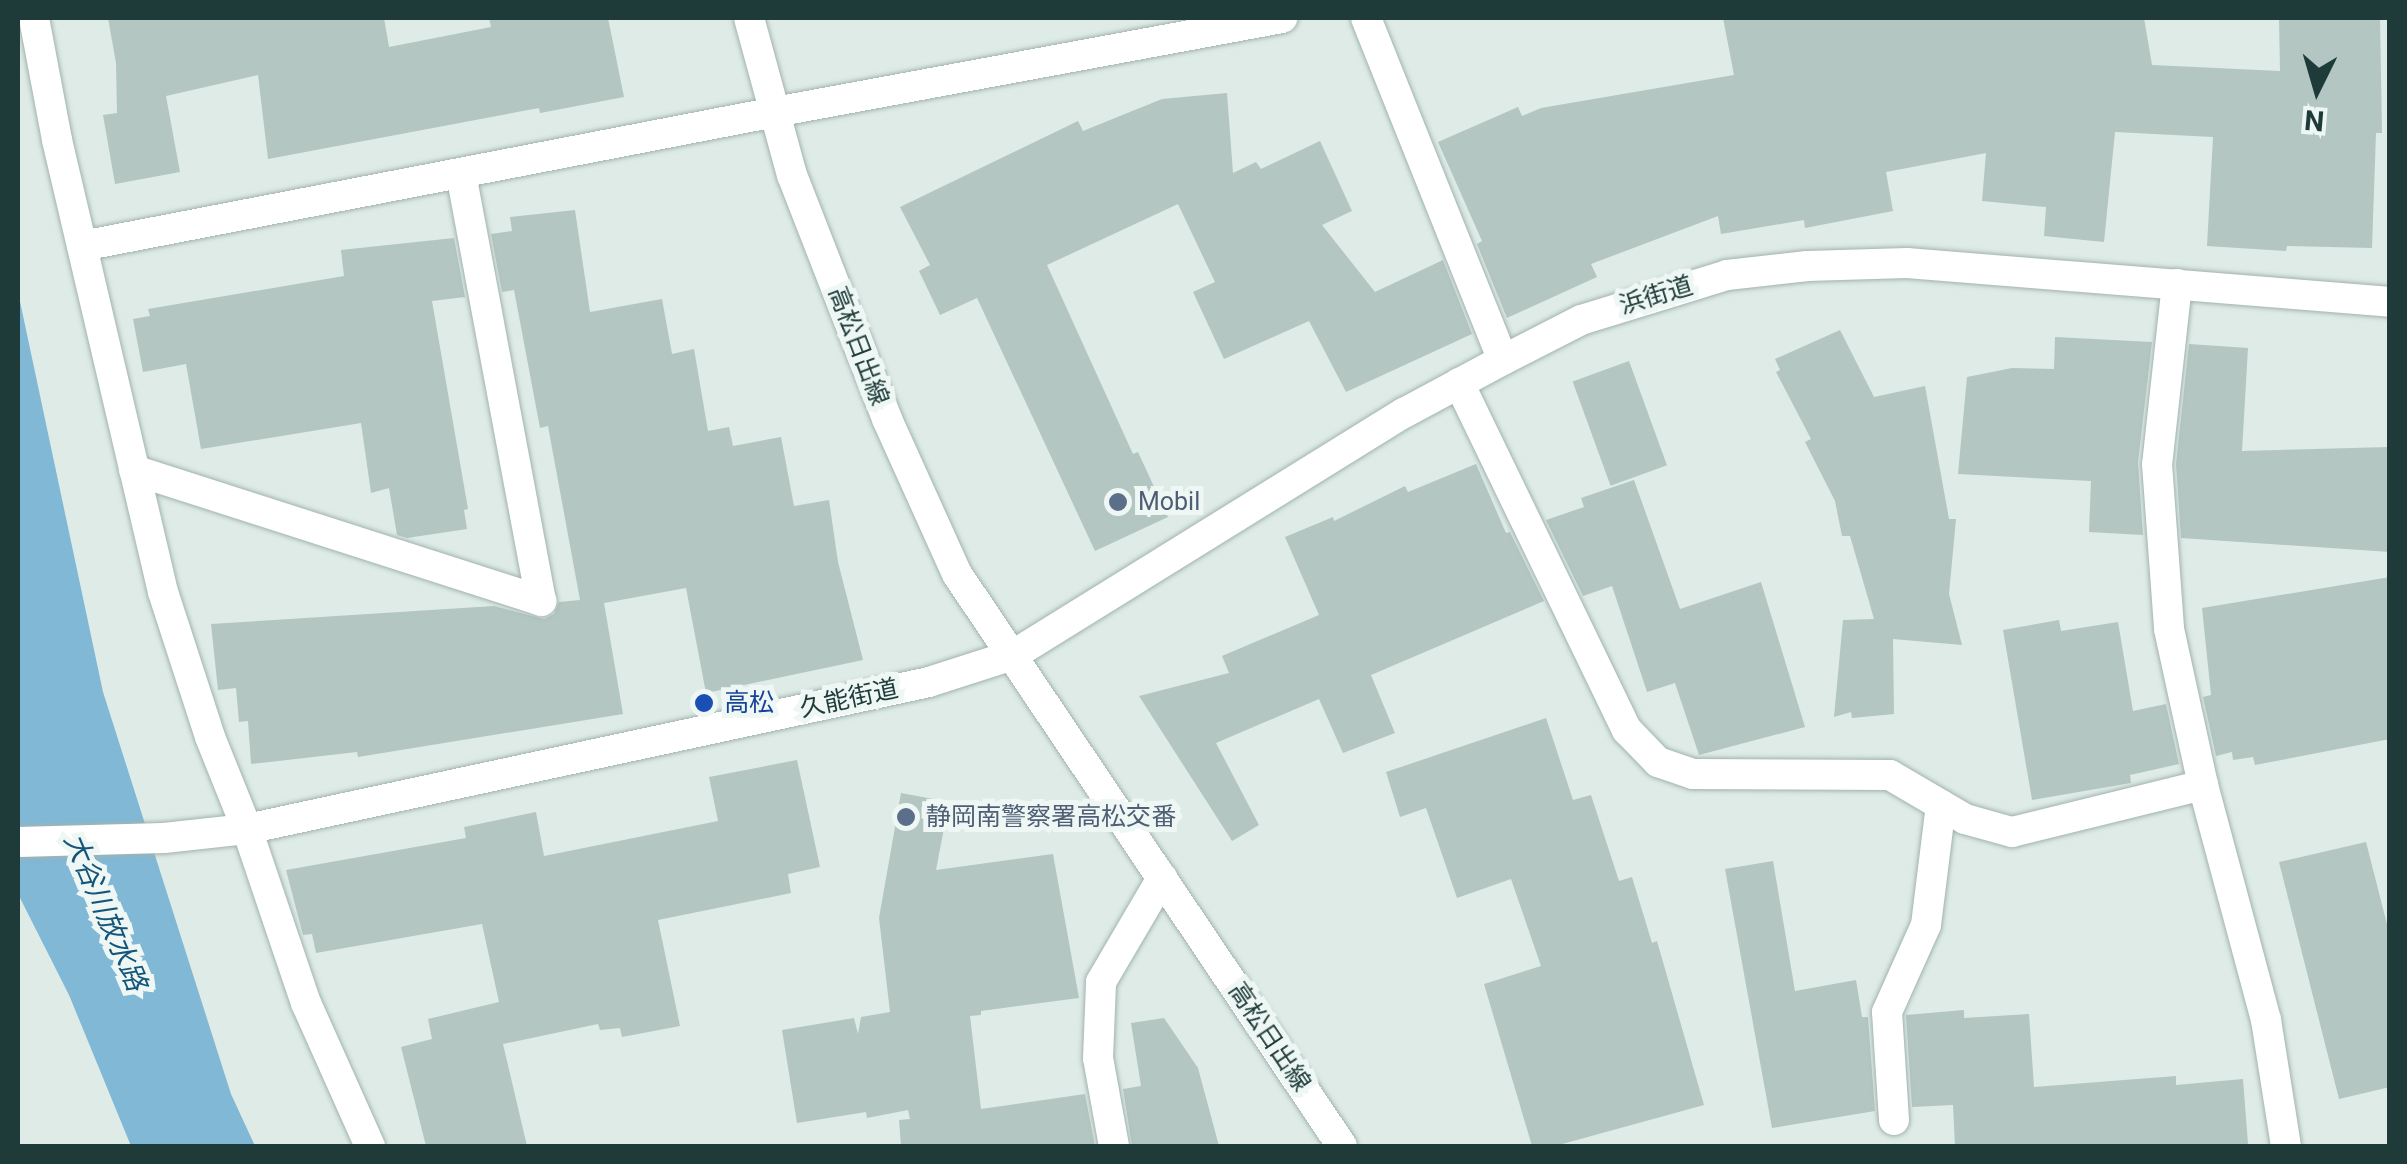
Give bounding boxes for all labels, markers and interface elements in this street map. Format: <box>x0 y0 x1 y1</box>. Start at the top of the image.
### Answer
north arrow <box>2267 40 2367 140</box>
text: N <box>2303 103 2326 138</box>
street label: 浜街道 <box>1616 271 1696 321</box>
street label: 高松日出線 <box>822 282 894 410</box>
place label: Mobil <box>1138 487 1200 517</box>
marker: Mobil <box>1107 491 1129 513</box>
street label: 久能街道 <box>797 674 901 724</box>
place label: 高松 <box>724 688 774 718</box>
marker: 高松 <box>693 692 715 714</box>
place label: 静岡南警察署高松交番 <box>926 802 1176 832</box>
marker: 静岡南警察署高松交番 <box>895 806 917 828</box>
water label: 大谷川放水路 <box>57 828 153 996</box>
street label: 高松日出線 <box>1222 977 1316 1097</box>

